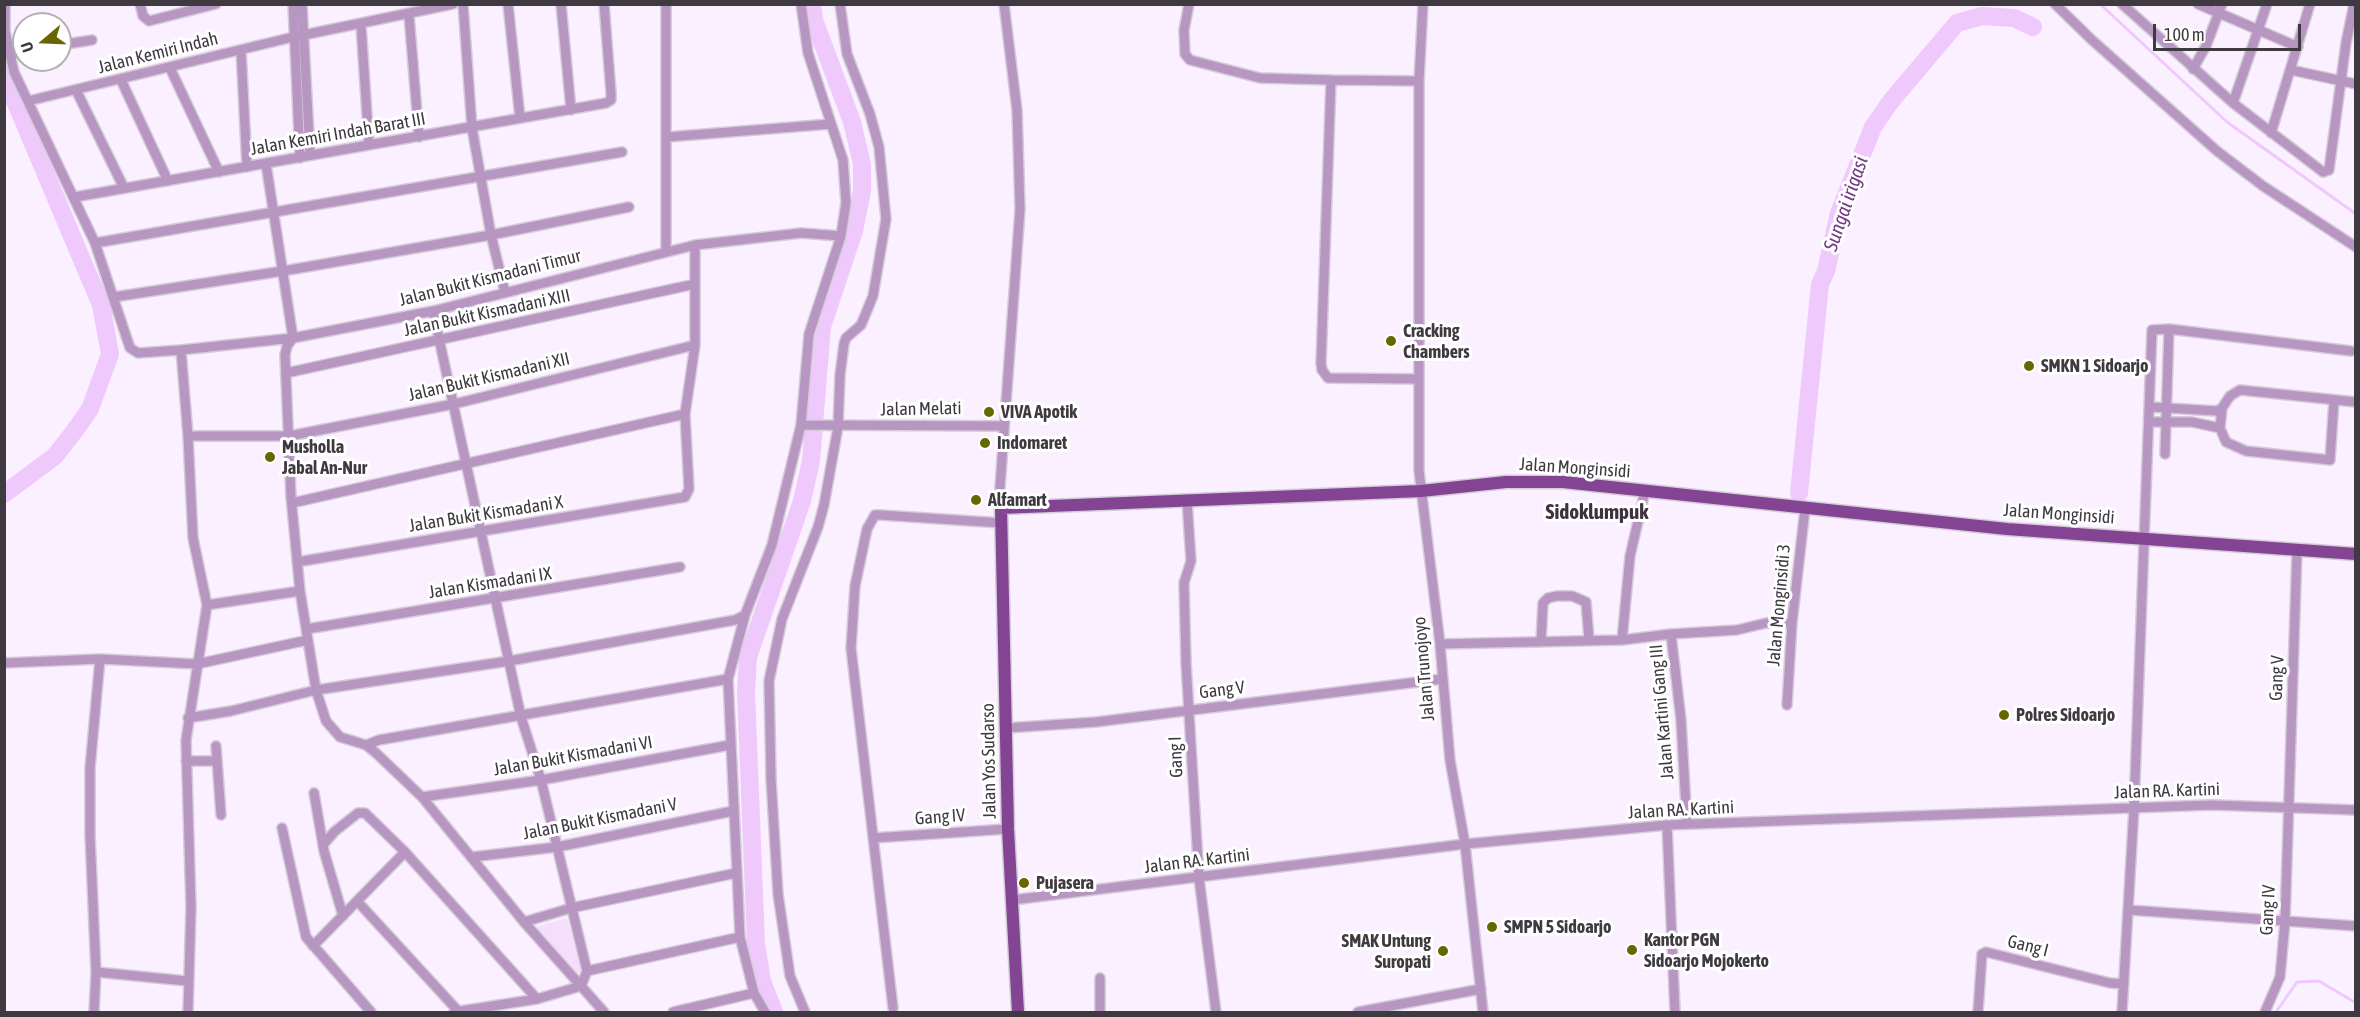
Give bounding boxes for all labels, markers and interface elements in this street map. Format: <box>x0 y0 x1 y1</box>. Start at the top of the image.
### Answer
north arrow <box>12 12 72 72</box>
scale bar <box>2156 12 2304 50</box>
text: 100 m <box>2164 24 2205 45</box>
street label: Jalan Kemiri Indah <box>96 28 220 78</box>
text: U <box>17 40 37 55</box>
street label: Jalan Kemiri Indah Barat III <box>249 108 427 160</box>
water label: Sungai irigasi <box>1819 154 1873 254</box>
street label: Jalan Bukit Kismadani Timur <box>397 245 583 311</box>
street label: Jalan Bukit Kismadani XIII <box>402 285 572 341</box>
place label: Cracking Chambers <box>1403 320 1470 362</box>
marker: Cracking Chambers <box>1384 334 1398 348</box>
street label: Jalan Bukit Kismadani XII <box>406 348 572 406</box>
place label: SMKN 1 Sidoarjo <box>2041 355 2148 377</box>
marker: SMKN 1 Sidoarjo <box>2022 359 2036 373</box>
street label: Jalan Melati <box>880 397 962 421</box>
place label: VIVA Apotik <box>1001 401 1077 423</box>
marker: VIVA Apotik <box>982 405 996 419</box>
place label: Indomaret <box>997 432 1067 454</box>
place label: Musholla Jabal An-Nur <box>282 436 367 478</box>
marker: Indomaret <box>978 436 992 450</box>
marker: Musholla Jabal An-Nur <box>263 450 277 464</box>
street label: Jalan Monginsidi <box>1519 453 1631 483</box>
place label: Alfamart <box>988 489 1047 511</box>
street label: Jalan Bukit Kismadani X <box>407 491 565 537</box>
marker: Alfamart <box>969 493 983 507</box>
district label: Sidoklumpuk <box>1546 499 1648 525</box>
street label: Jalan Monginsidi <box>2003 499 2115 529</box>
street label: Jalan Monginsidi 3 <box>1763 543 1795 667</box>
street label: Jalan Kismadani IX <box>427 563 553 603</box>
street label: Jalan Trunojoyo <box>1409 616 1439 722</box>
street label: Jalan Kartini Gang III <box>1645 643 1679 781</box>
street label: Gang V <box>2265 655 2289 701</box>
street label: Gang V <box>1198 676 1246 704</box>
street label: Jalan Yos Sudarso <box>977 703 1001 819</box>
place label: Polres Sidoarjo <box>2016 704 2115 726</box>
marker: Polres Sidoarjo <box>1997 708 2011 722</box>
street label: Jalan Bukit Kismadani VI <box>492 731 654 781</box>
street label: Gang I <box>1164 736 1188 778</box>
street label: Jalan RA. Kartini <box>2114 778 2220 804</box>
street label: Jalan Bukit Kismadani V <box>521 793 679 845</box>
street label: Jalan RA. Kartini <box>1627 796 1735 824</box>
street label: Gang IV <box>914 804 966 830</box>
street label: Jalan RA. Kartini <box>1143 844 1251 878</box>
place label: Pujasera <box>1036 872 1094 894</box>
marker: Pujasera <box>1017 876 1031 890</box>
street label: Gang IV <box>2256 884 2280 936</box>
place label: SMPN 5 Sidoarjo <box>1504 916 1611 938</box>
marker: SMPN 5 Sidoarjo <box>1485 920 1499 934</box>
place label: Kantor PGN Sidoarjo Mojokerto <box>1644 929 1769 972</box>
place label: SMAK Untung Suropati <box>1342 930 1431 972</box>
street label: Gang I <box>2005 931 2051 961</box>
marker: Kantor PGN Sidoarjo Mojokerto <box>1625 943 1639 957</box>
marker: SMAK Untung Suropati <box>1436 944 1450 958</box>

